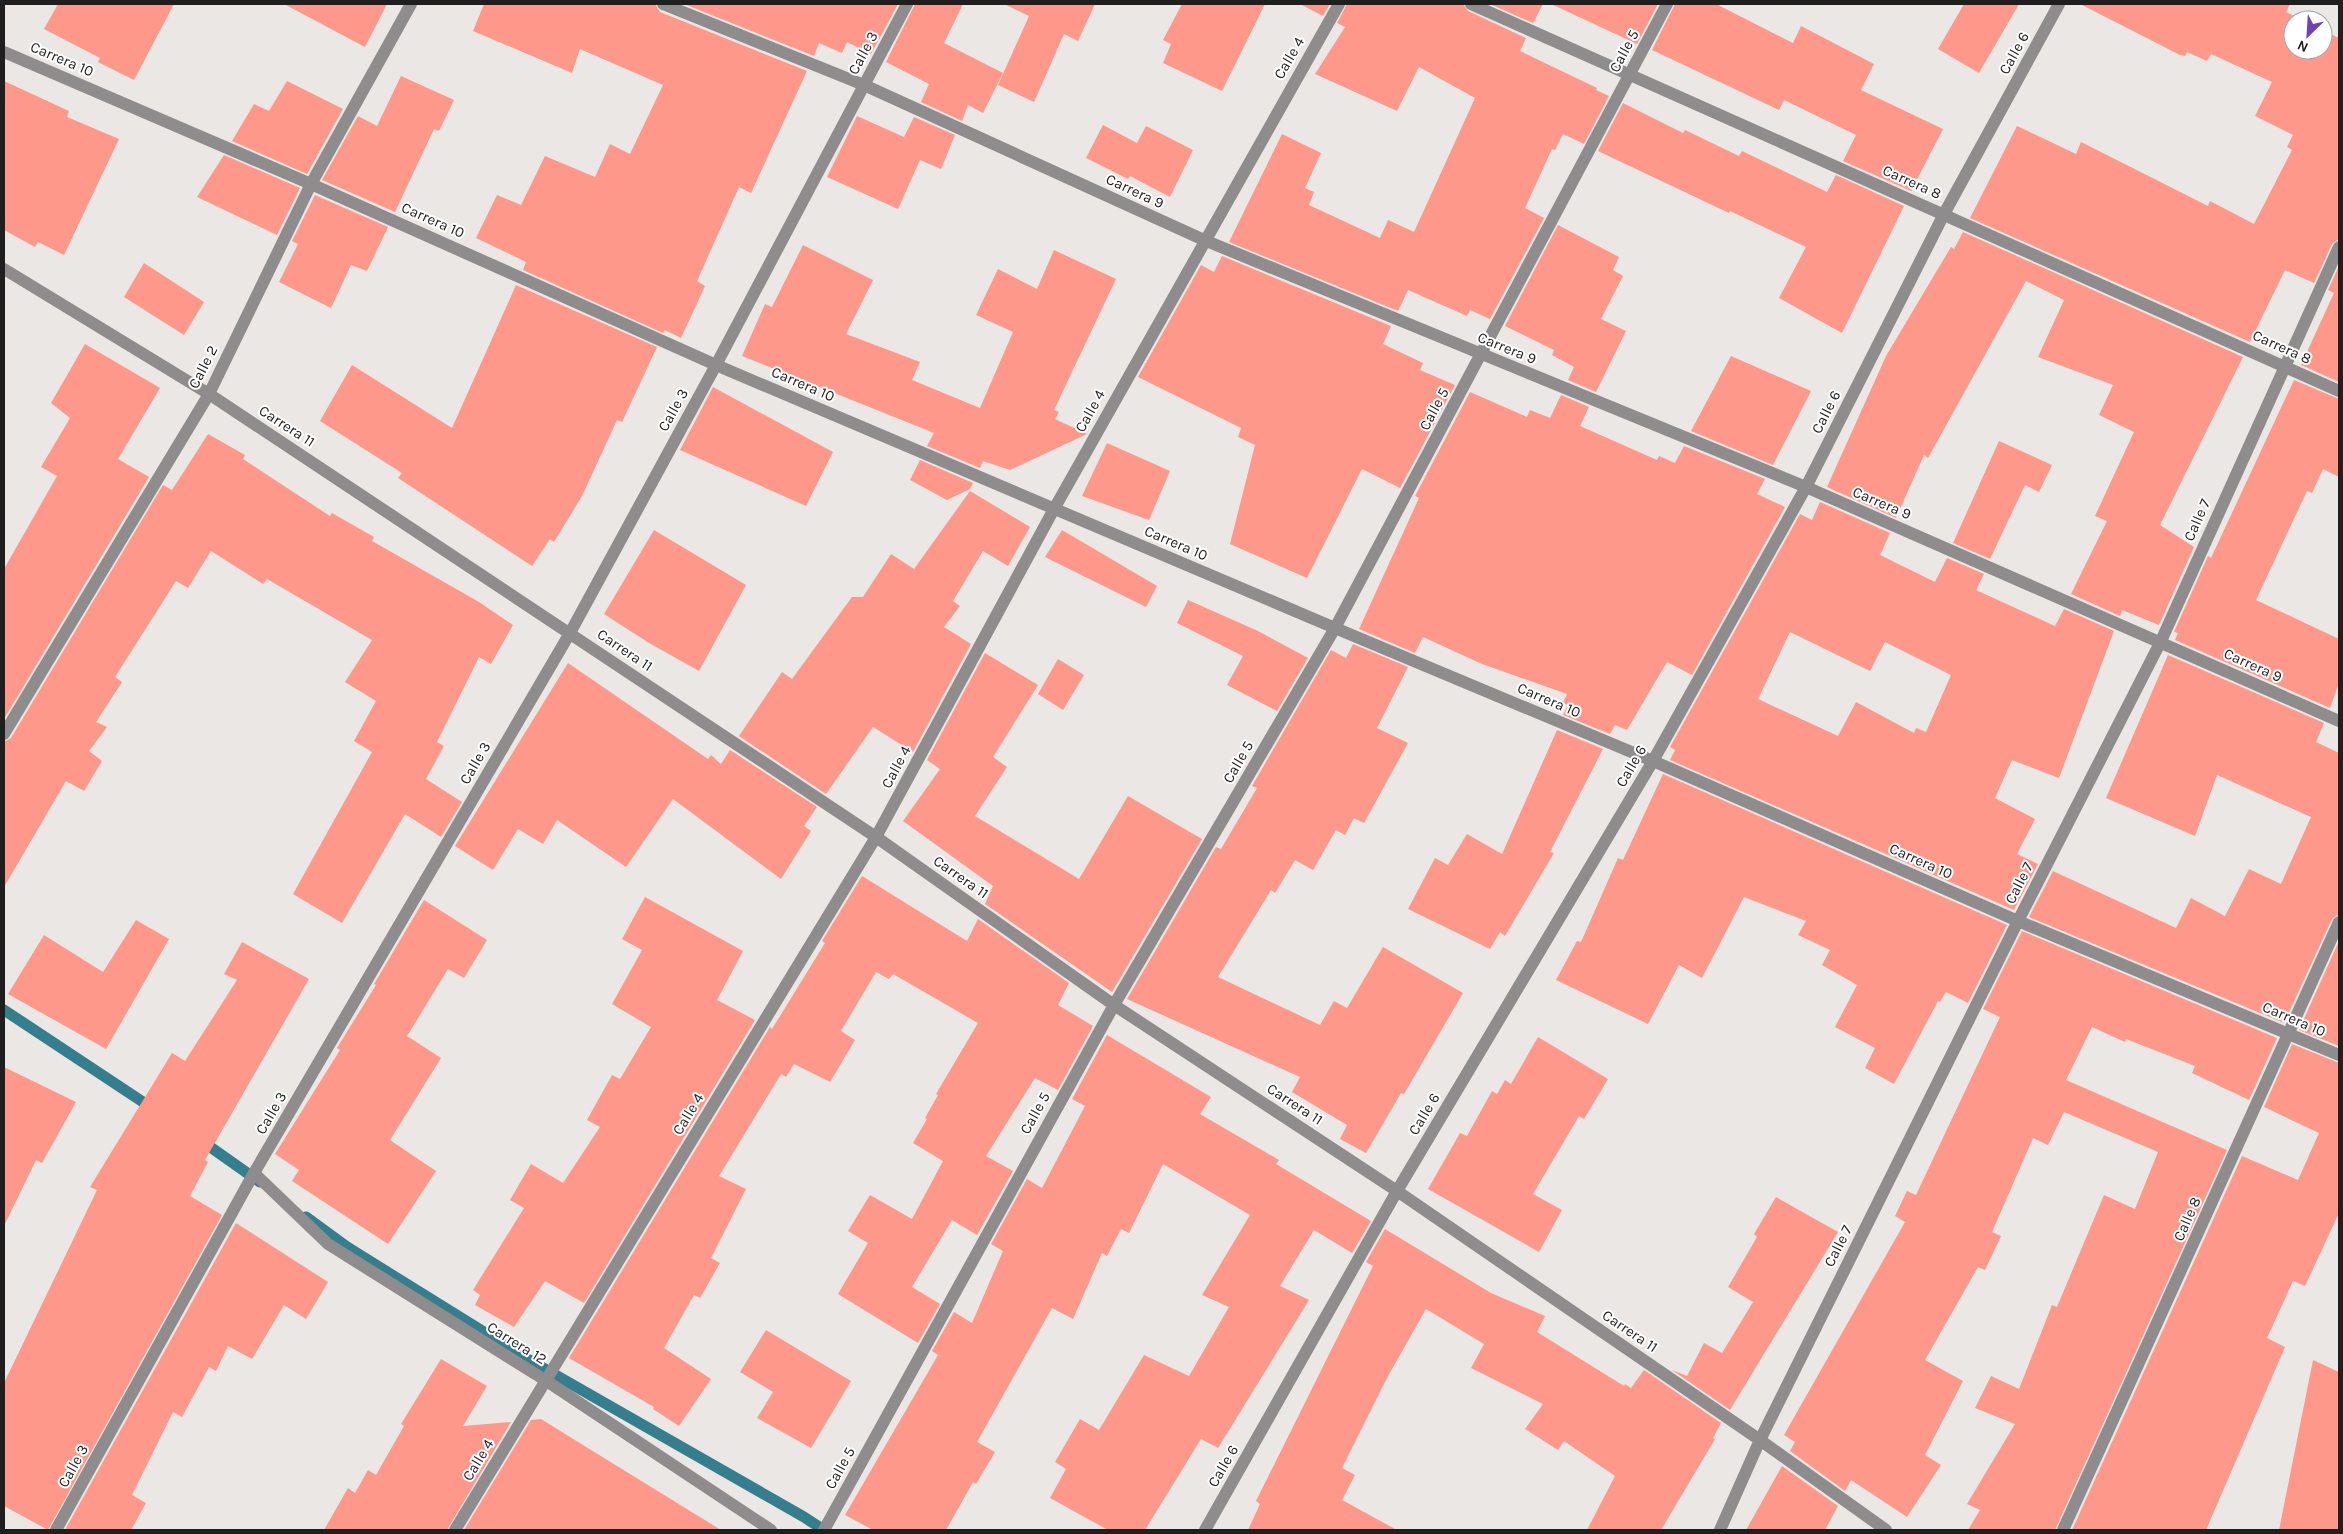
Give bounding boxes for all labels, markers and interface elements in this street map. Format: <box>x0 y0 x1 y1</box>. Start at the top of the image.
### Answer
north arrow <box>2283 10 2333 60</box>
street label: Calle 5 <box>1605 27 1643 75</box>
street label: Calle 3 <box>844 28 882 78</box>
street label: Calle 6 <box>1995 29 2033 77</box>
street label: Calle 4 <box>1270 33 1308 82</box>
text: N <box>2295 37 2311 56</box>
street label: Carrera 10 <box>28 38 96 80</box>
street label: Carrera 8 <box>1880 161 1944 203</box>
street label: Carrera 9 <box>1103 170 1167 212</box>
street label: Carrera 10 <box>399 198 467 242</box>
street label: Carrera 8 <box>2250 326 2314 368</box>
street label: Carrera 9 <box>1475 328 1539 368</box>
street label: Calle 2 <box>185 343 221 391</box>
street label: Carrera 10 <box>769 363 837 405</box>
street label: Calle 5 <box>1415 385 1453 433</box>
street label: Calle 3 <box>654 386 692 434</box>
street label: Calle 4 <box>1071 386 1109 435</box>
street label: Calle 6 <box>1808 388 1844 436</box>
street label: Carrera 11 <box>256 401 318 451</box>
street label: Carrera 9 <box>1850 483 1914 523</box>
street label: Calle 7 <box>2180 496 2214 544</box>
street label: Carrera 10 <box>1142 522 1210 564</box>
street label: Carrera 11 <box>594 625 656 675</box>
street label: Carrera 9 <box>2221 644 2285 686</box>
street label: Carrera 10 <box>1515 679 1583 721</box>
street label: Calle 5 <box>1219 738 1257 786</box>
street label: Calle 3 <box>456 739 494 787</box>
street label: Calle 4 <box>877 742 915 791</box>
street label: Calle 6 <box>1612 742 1650 790</box>
street label: Carrera 10 <box>1887 839 1955 883</box>
street label: Carrera 11 <box>930 852 992 902</box>
street label: Calle 7 <box>2001 859 2037 907</box>
street label: Carrera 10 <box>2260 998 2328 1040</box>
street label: Carrera 11 <box>1264 1079 1326 1129</box>
street label: Calle 3 <box>252 1089 290 1137</box>
street label: Calle 4 <box>669 1089 708 1138</box>
street label: Calle 5 <box>1016 1089 1054 1137</box>
street label: Calle 6 <box>1405 1090 1443 1138</box>
street label: Calle 8 <box>2169 1194 2205 1244</box>
street label: Calle 7 <box>1820 1222 1856 1270</box>
street label: Carrera 11 <box>1599 1306 1661 1356</box>
street label: Carrera 12 <box>484 1318 550 1368</box>
street label: Calle 4 <box>459 1435 498 1484</box>
street label: Calle 3 <box>54 1442 92 1490</box>
street label: Calle 6 <box>1204 1442 1242 1490</box>
street label: Calle 5 <box>821 1444 859 1492</box>

